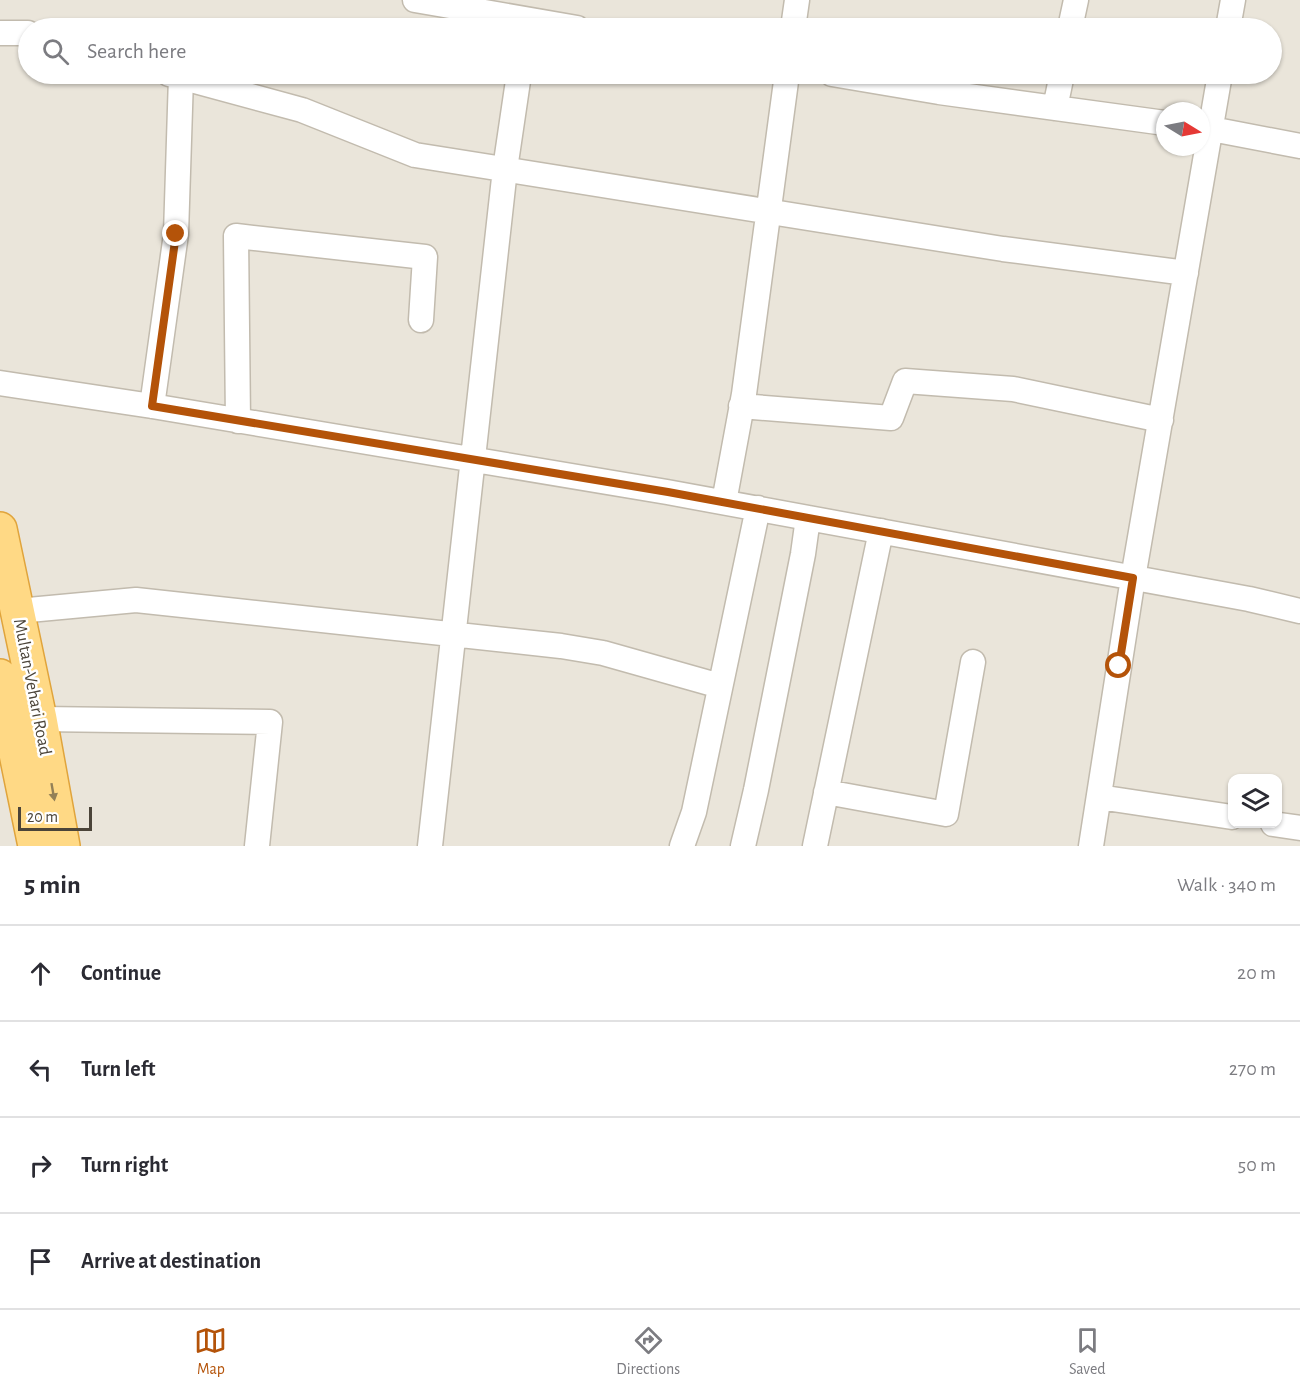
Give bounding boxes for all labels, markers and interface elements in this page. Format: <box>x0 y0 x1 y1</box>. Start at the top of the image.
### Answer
search box <box>18 18 1282 84</box>
icon: search <box>39 35 72 68</box>
text: Search here <box>87 40 186 62</box>
north arrow <box>1156 102 1210 156</box>
route end <box>162 220 188 246</box>
street label: Multan-Vehari Road <box>10 617 54 757</box>
route start <box>1105 652 1131 678</box>
map controls <box>1228 774 1282 828</box>
button: layers <box>1228 774 1282 828</box>
one-way arrow <box>49 783 58 802</box>
scale bar <box>18 804 92 832</box>
text: 20 m <box>27 809 58 825</box>
text: 5 min <box>24 872 81 898</box>
text: Walk · 340 m <box>1177 875 1276 895</box>
icon: ahead <box>24 957 57 990</box>
text: Continue <box>81 962 161 984</box>
text: 20 m <box>1237 963 1276 983</box>
icon: left <box>24 1053 57 1086</box>
text: Turn left <box>81 1058 155 1080</box>
text: 270 m <box>1229 1059 1276 1079</box>
icon: right <box>24 1149 57 1182</box>
text: Turn right <box>81 1154 168 1176</box>
text: 50 m <box>1238 1155 1276 1175</box>
icon: arrive <box>24 1245 57 1278</box>
text: Arrive at destination <box>81 1250 261 1272</box>
tab: Map <box>194 1324 227 1379</box>
tab: Directions <box>616 1324 680 1379</box>
tab: Saved <box>1069 1324 1106 1379</box>

